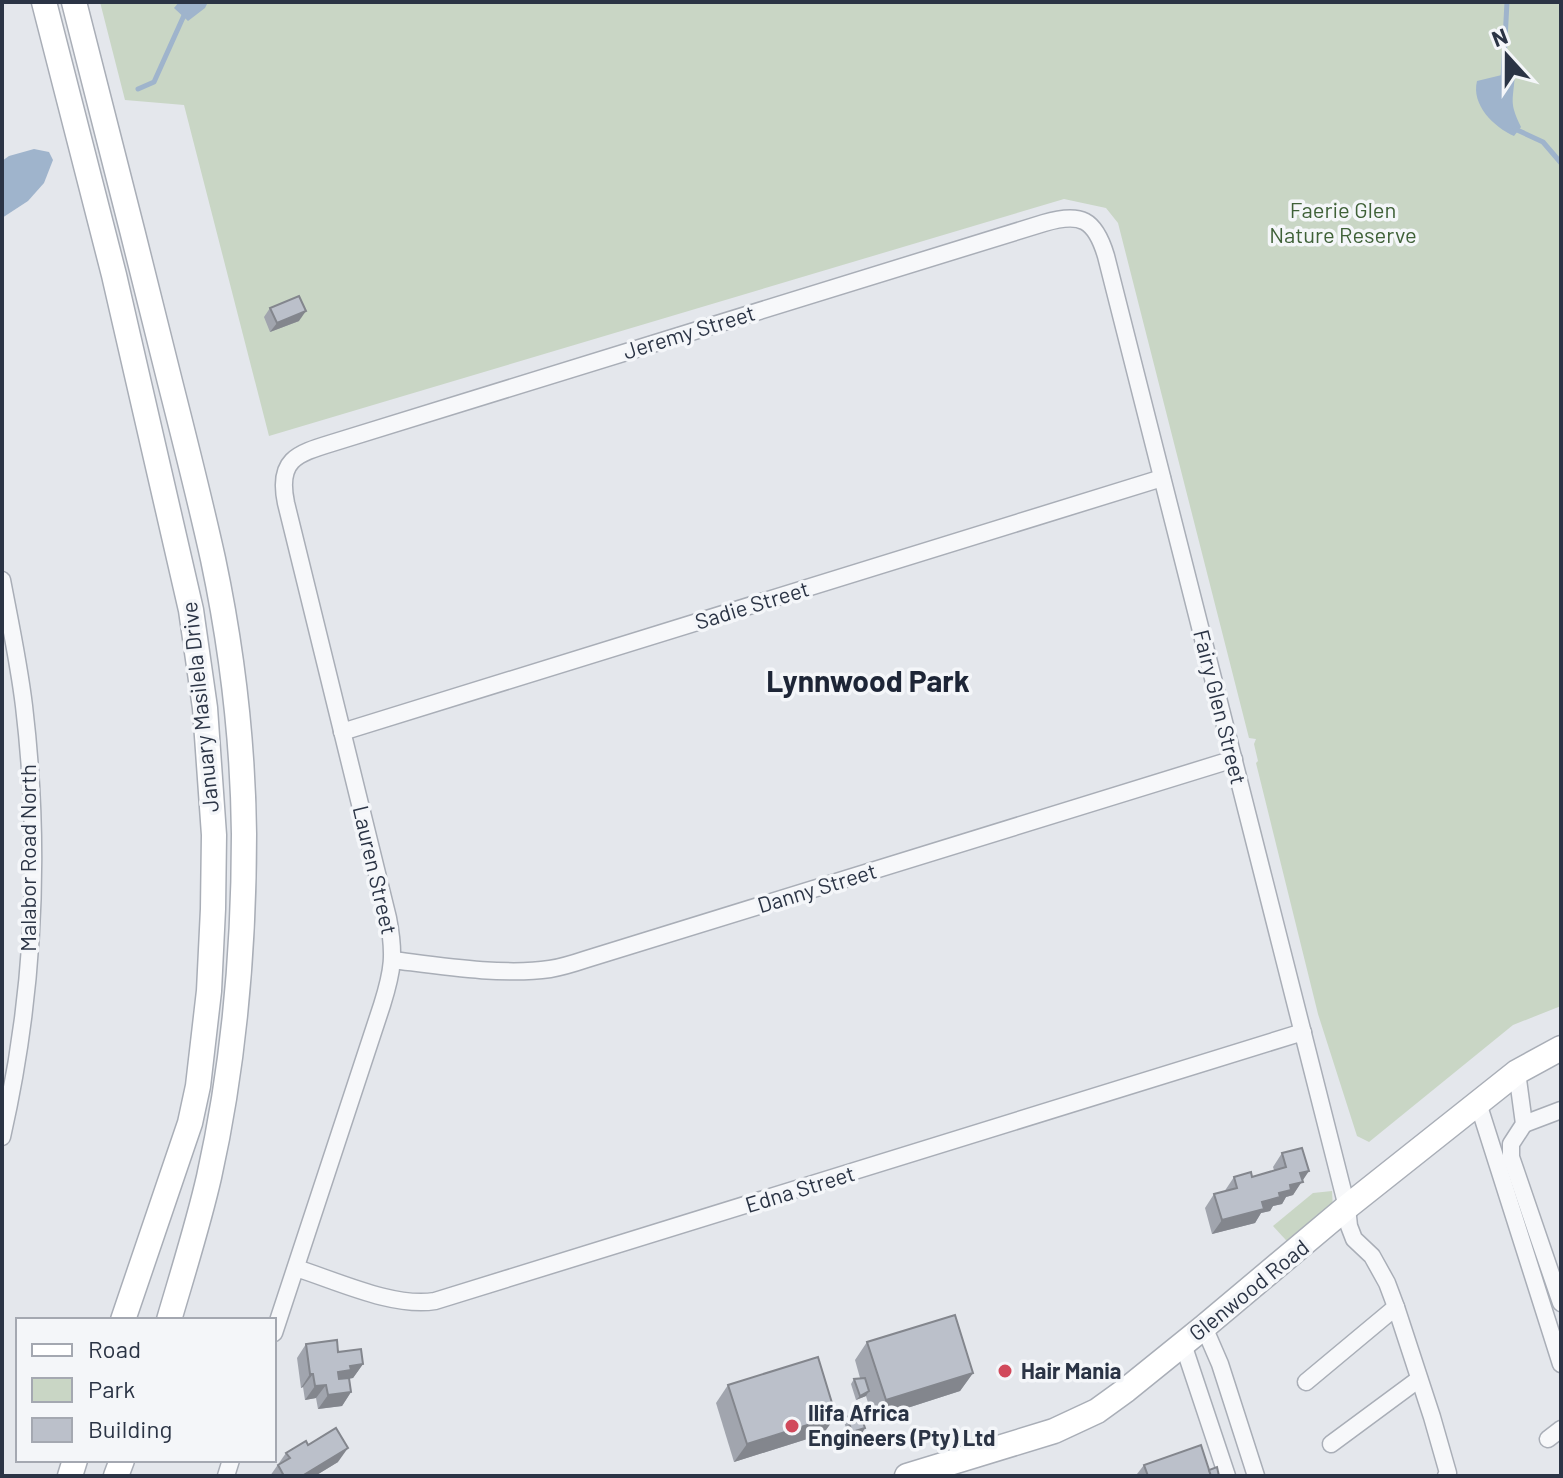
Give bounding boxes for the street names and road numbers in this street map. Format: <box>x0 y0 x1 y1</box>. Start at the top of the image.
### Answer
street label: Jeremy Street <box>620 299 758 363</box>
street label: Sadie Street <box>692 574 812 634</box>
street label: January Masilela Drive <box>175 600 223 814</box>
street label: Fairy Glen Street <box>1189 627 1253 787</box>
street label: Malabor Road North <box>14 764 40 952</box>
street label: Lauren Street <box>349 803 403 937</box>
street label: Danny Street <box>754 857 879 917</box>
street label: Edna Street <box>742 1159 857 1217</box>
street label: Glenwood Road <box>1183 1233 1313 1345</box>

